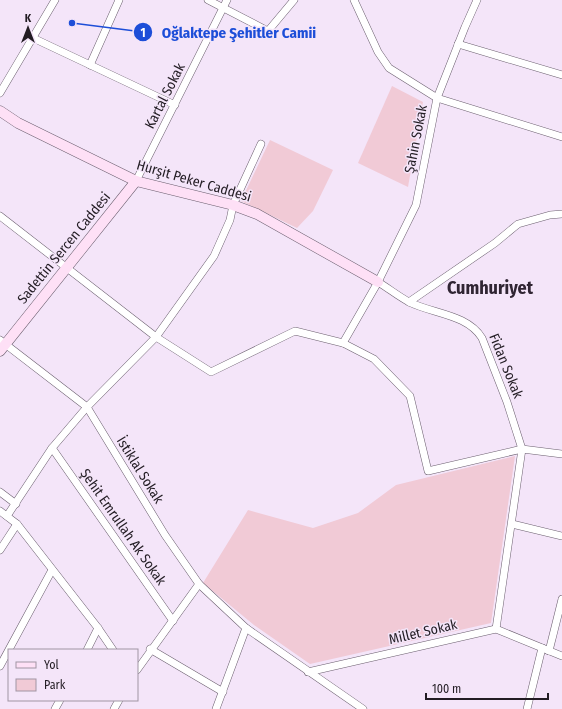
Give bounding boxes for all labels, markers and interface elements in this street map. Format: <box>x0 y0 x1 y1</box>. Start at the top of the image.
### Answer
north arrow <box>8 8 48 48</box>
text: K <box>25 12 32 25</box>
callout: Oğlaktepe Şehitler Camii <box>133 19 324 46</box>
text: Oğlaktepe Şehitler Camii <box>162 24 316 43</box>
text: 1 <box>140 26 146 40</box>
street label: Kartal Sokak <box>141 60 189 132</box>
street label: Şahin Sokak <box>401 103 431 175</box>
street label: Hurşit Peker Caddesi <box>135 157 253 205</box>
street label: Sadettin Sercen Caddesi <box>14 189 114 307</box>
district label: Cumhuriyet <box>447 277 534 299</box>
street label: Fidan Sokak <box>485 331 527 401</box>
street label: İstiklal Sokak <box>113 433 167 507</box>
street label: Şehit Emrullah Ak Sokak <box>76 466 170 589</box>
street label: Millet Sokak <box>387 616 459 648</box>
legend <box>8 649 138 701</box>
text: Yol <box>44 658 59 672</box>
scale bar <box>426 675 548 701</box>
text: Park <box>44 678 66 692</box>
text: 100 m <box>432 682 461 696</box>

